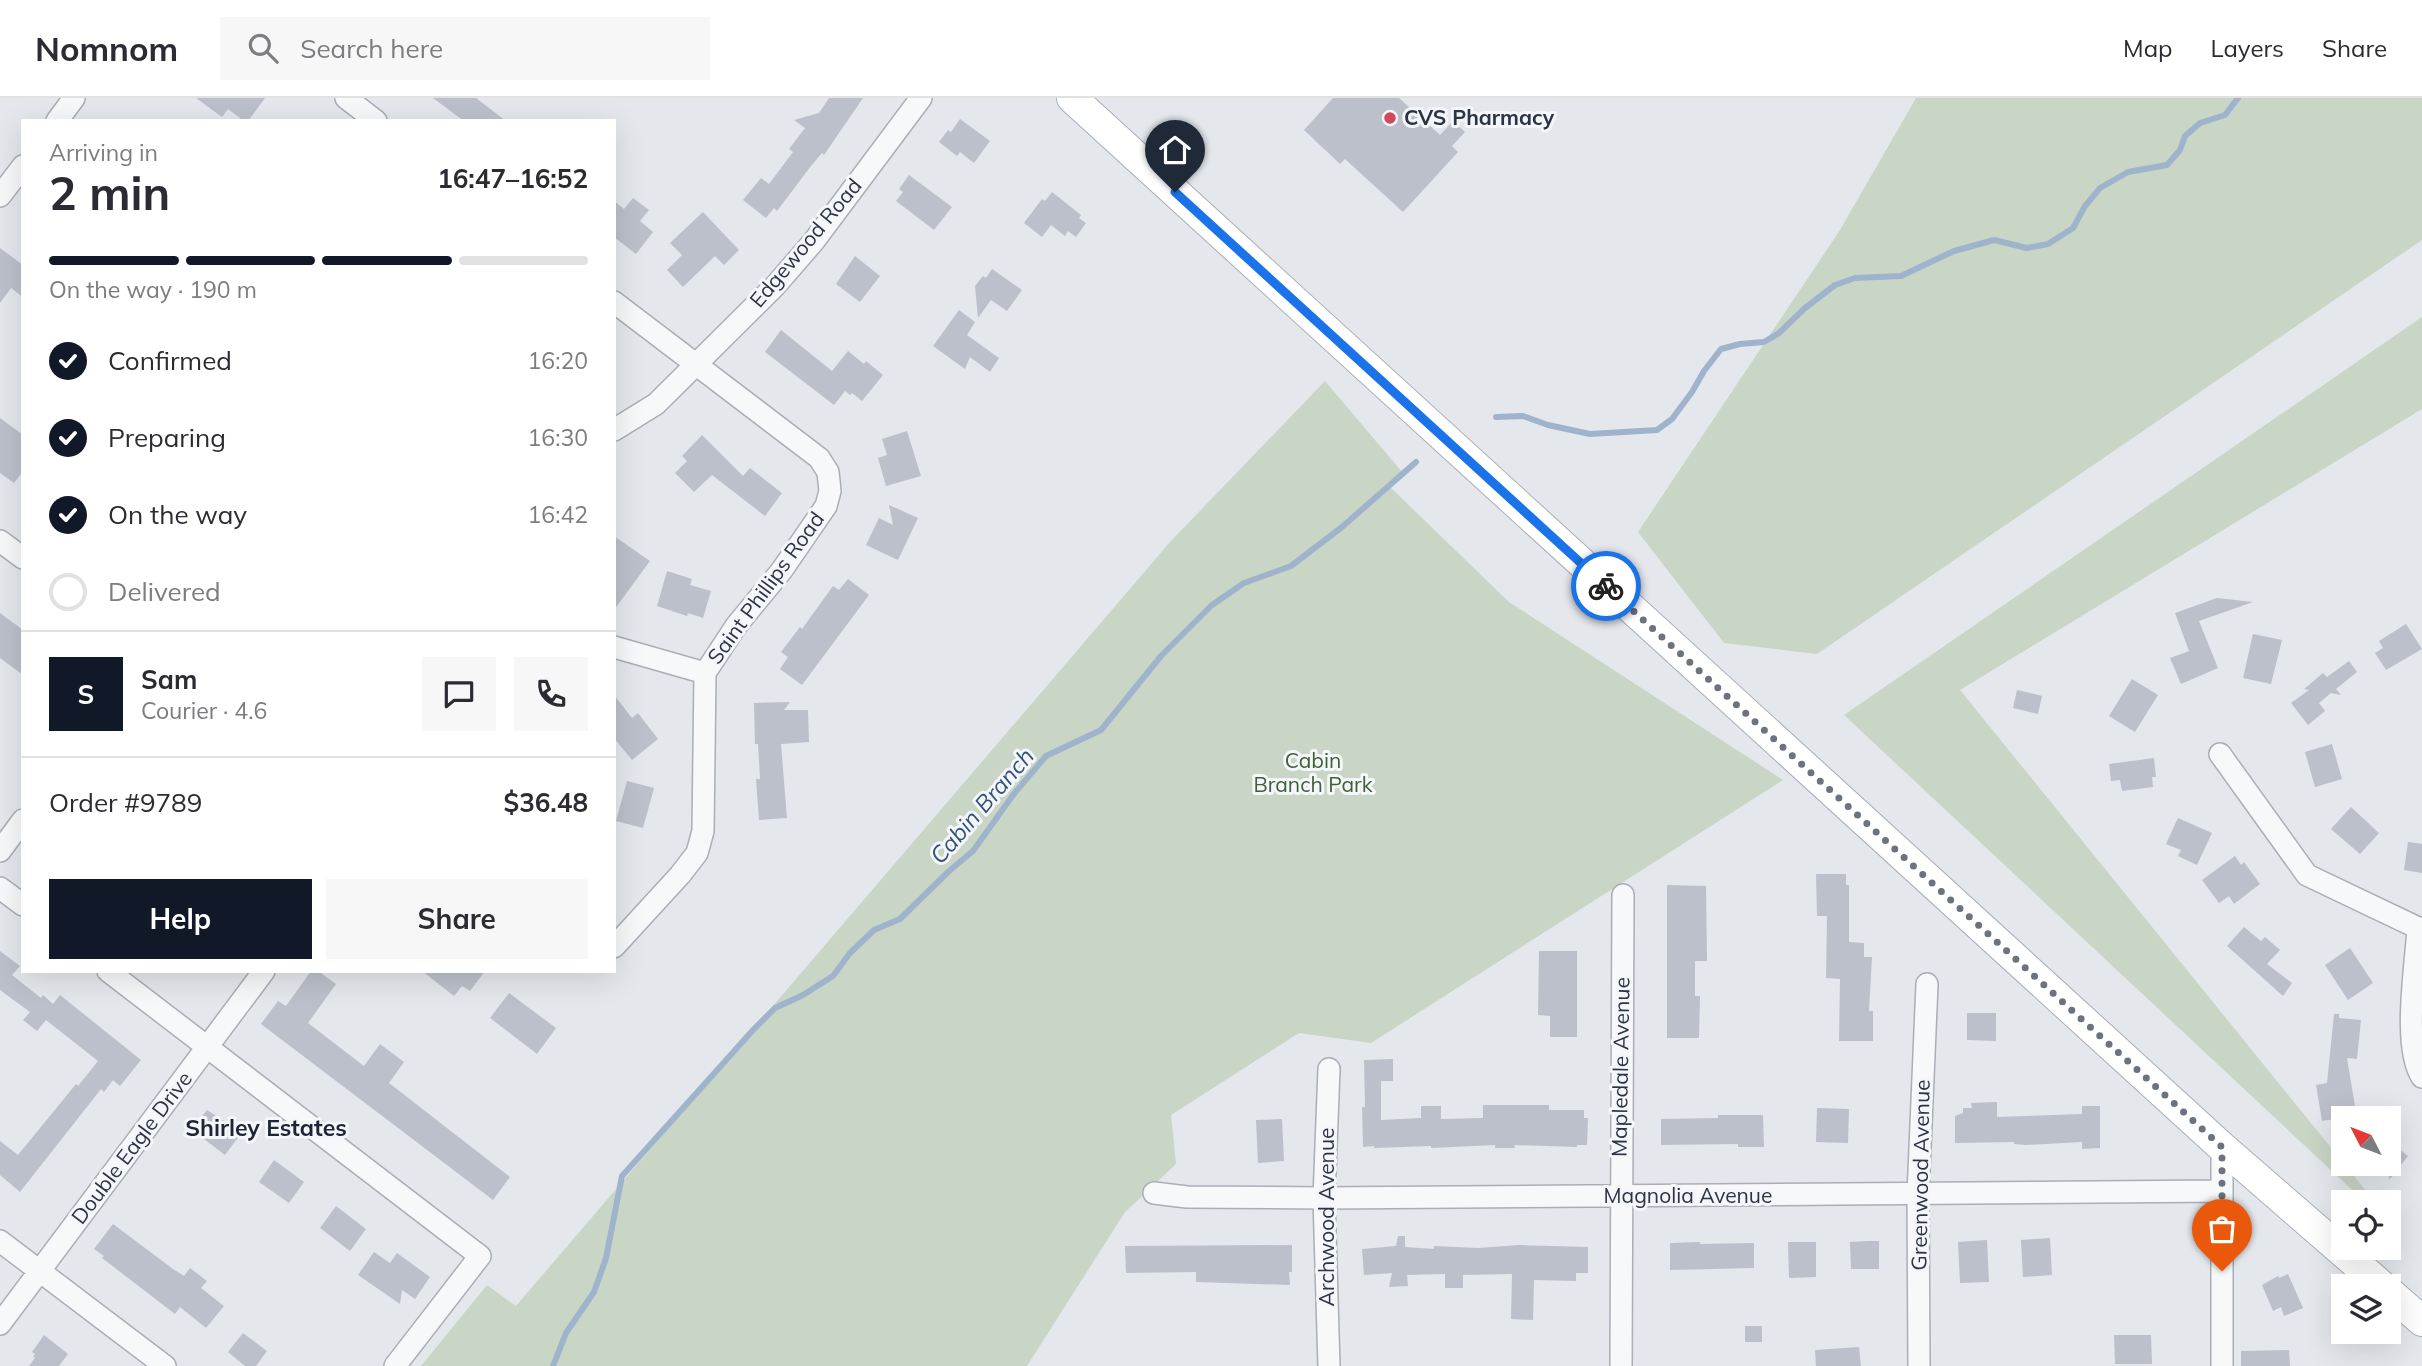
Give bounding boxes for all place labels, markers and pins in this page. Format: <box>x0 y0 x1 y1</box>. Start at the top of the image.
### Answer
place label: CVS Pharmacy <box>1404 104 1555 130</box>
marker: CVS Pharmacy <box>1382 110 1398 126</box>
pin <box>1145 120 1205 192</box>
pin <box>2192 1199 2252 1271</box>

